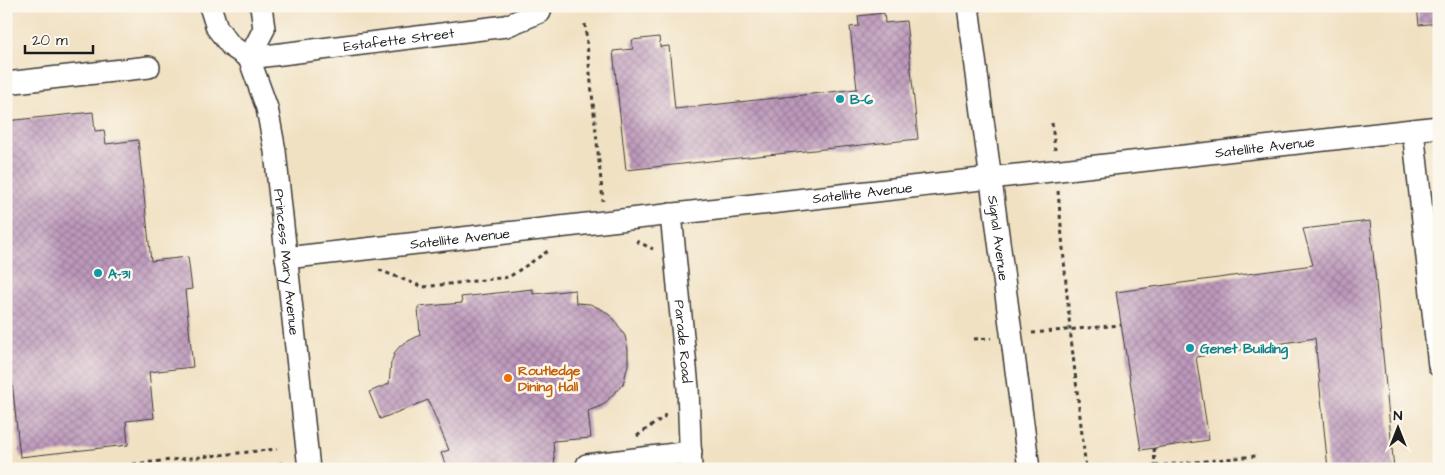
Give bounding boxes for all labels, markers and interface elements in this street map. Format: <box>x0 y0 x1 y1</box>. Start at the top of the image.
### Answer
scale bar <box>25 22 92 54</box>
street label: Estafette Street <box>342 23 456 57</box>
text: 20 m <box>32 30 68 51</box>
place label: B-6 <box>850 90 873 110</box>
marker: B-6 <box>834 93 846 105</box>
street label: Satellite Avenue <box>1214 132 1316 163</box>
street label: Satellite Avenue <box>811 178 914 209</box>
street label: Princess Mary Avenue <box>268 188 304 337</box>
street label: Signal Avenue <box>982 194 1013 282</box>
street label: Satellite Avenue <box>409 224 511 255</box>
place label: A-31 <box>108 264 130 284</box>
marker: A-31 <box>92 267 104 279</box>
street label: Parade Road <box>668 299 696 384</box>
place label: Genet Building <box>1200 339 1289 360</box>
marker: Genet Building <box>1184 342 1196 354</box>
place label: Routledge Dining Hall <box>518 361 581 398</box>
marker: Routledge Dining Hall <box>502 372 514 384</box>
north arrow <box>1372 402 1422 452</box>
text: N <box>1394 406 1403 426</box>

